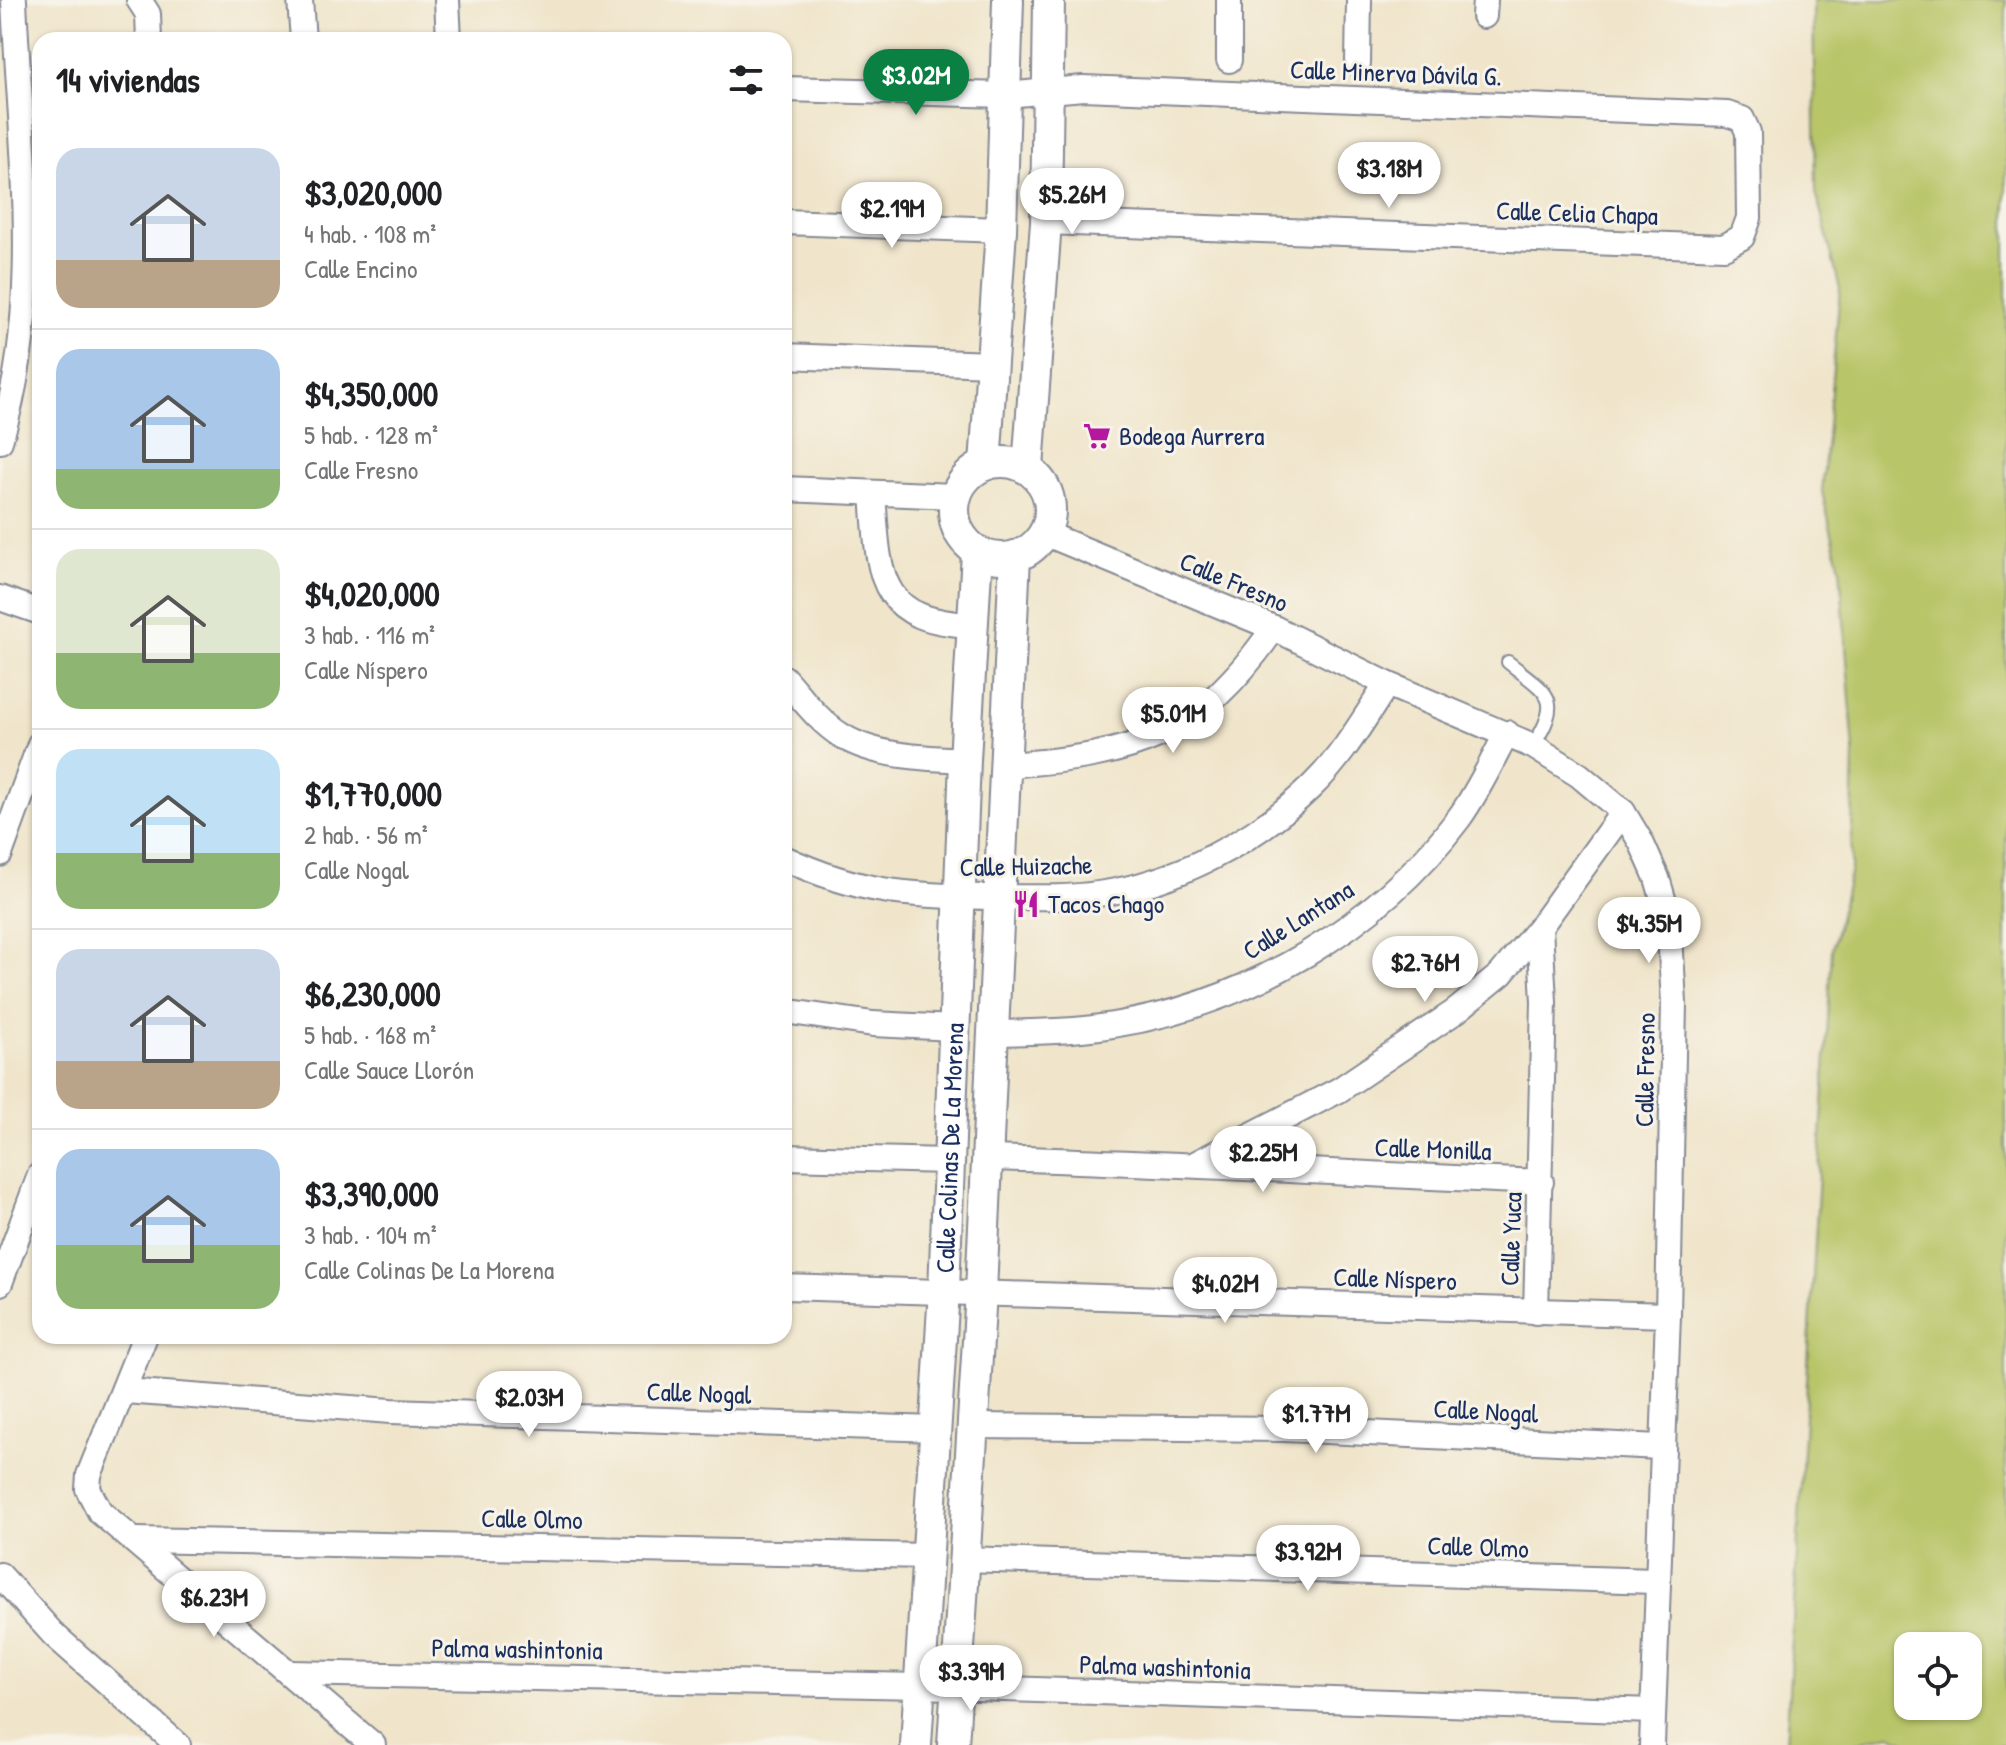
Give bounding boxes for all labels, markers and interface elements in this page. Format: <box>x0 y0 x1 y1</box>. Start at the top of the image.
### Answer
pin: $3.02M <box>851 49 981 117</box>
street label: Calle Minerva Dávila G. <box>1290 51 1502 94</box>
text: 14 viviendas <box>56 57 200 103</box>
text: $3.02M <box>881 57 951 92</box>
icon: filters <box>724 58 768 102</box>
pin: $3.18M <box>1324 142 1454 210</box>
text: $3.18M <box>1356 150 1422 185</box>
pin: $5.26M <box>1007 168 1137 236</box>
text: $3,020,000 <box>304 170 442 216</box>
text: $5.26M <box>1038 176 1106 211</box>
icon: home <box>120 180 216 276</box>
pin: $2.19M <box>827 182 957 250</box>
text: $2.19M <box>859 190 925 225</box>
street label: Calle Celia Chapa <box>1495 192 1659 233</box>
text: 4 hab. · 108 m² <box>304 216 436 251</box>
text: Calle Encino <box>304 251 417 286</box>
text: $4,350,000 <box>304 371 438 417</box>
icon: home <box>120 381 216 477</box>
text: 5 hab. · 128 m² <box>304 417 438 452</box>
place label: Bodega Aurrera <box>1119 418 1265 453</box>
supermarket icon: Bodega Aurrera <box>1082 421 1112 451</box>
text: Calle Fresno <box>304 452 418 487</box>
street label: Calle Fresno <box>1175 543 1294 620</box>
text: $4,020,000 <box>304 571 440 617</box>
icon: home <box>120 581 216 677</box>
text: 3 hab. · 116 m² <box>304 617 435 652</box>
text: Calle Níspero <box>304 652 428 687</box>
pin: $5.01M <box>1108 687 1238 755</box>
text: $5.01M <box>1140 695 1206 730</box>
text: $1,770,000 <box>304 771 442 817</box>
icon: home <box>120 781 216 877</box>
text: 2 hab. · 56 m² <box>304 817 428 852</box>
street label: Calle Huizache <box>959 847 1093 884</box>
text: Calle Nogal <box>304 852 409 887</box>
street label: Calle Lantana <box>1236 872 1360 967</box>
place label: Tacos Chago <box>1048 886 1164 921</box>
restaurant icon: Tacos Chago <box>1011 889 1041 919</box>
pin: $4.35M <box>1584 897 1714 965</box>
text: $4.35M <box>1616 905 1682 940</box>
pin: $2.76M <box>1360 936 1490 1004</box>
text: $2.76M <box>1390 944 1460 979</box>
text: $6,230,000 <box>304 971 441 1017</box>
icon: home <box>120 981 216 1077</box>
street label: Calle Fresno <box>1626 1013 1663 1127</box>
text: 5 hab. · 168 m² <box>304 1017 436 1052</box>
street label: Calle Colinas De La Morena <box>927 1022 972 1274</box>
text: Calle Sauce Llorón <box>304 1052 474 1087</box>
pin: $2.25M <box>1198 1126 1328 1194</box>
street label: Calle Monilla <box>1374 1129 1492 1168</box>
text: $2.25M <box>1228 1134 1298 1169</box>
text: $3,390,000 <box>304 1171 439 1217</box>
icon: home <box>120 1181 216 1277</box>
street label: Calle Yuca <box>1491 1191 1530 1287</box>
text: 3 hab. · 104 m² <box>304 1217 437 1252</box>
text: Calle Colinas De La Morena <box>304 1252 554 1287</box>
pin: $4.02M <box>1160 1257 1290 1325</box>
street label: Calle Níspero <box>1333 1259 1457 1298</box>
text: $4.02M <box>1191 1265 1259 1300</box>
pin: $2.03M <box>464 1371 594 1439</box>
street label: Calle Nogal <box>646 1373 752 1412</box>
text: $2.03M <box>494 1379 564 1414</box>
pin: $1.77M <box>1251 1387 1381 1455</box>
street label: Calle Nogal <box>1433 1390 1539 1431</box>
text: $1.77M <box>1281 1395 1351 1430</box>
street label: Calle Olmo <box>481 1500 583 1537</box>
pin: $3.92M <box>1243 1525 1373 1593</box>
street label: Calle Olmo <box>1427 1527 1529 1566</box>
text: $3.92M <box>1274 1533 1342 1568</box>
pin: $6.23M <box>149 1571 279 1639</box>
text: $6.23M <box>180 1579 248 1614</box>
street label: Palma washintonia <box>431 1630 603 1667</box>
map controls <box>1894 1632 1982 1720</box>
button: locate <box>1894 1632 1982 1720</box>
pin: $3.39M <box>906 1645 1036 1713</box>
street label: Palma washintonia <box>1079 1646 1251 1687</box>
text: $3.39M <box>937 1653 1005 1688</box>

